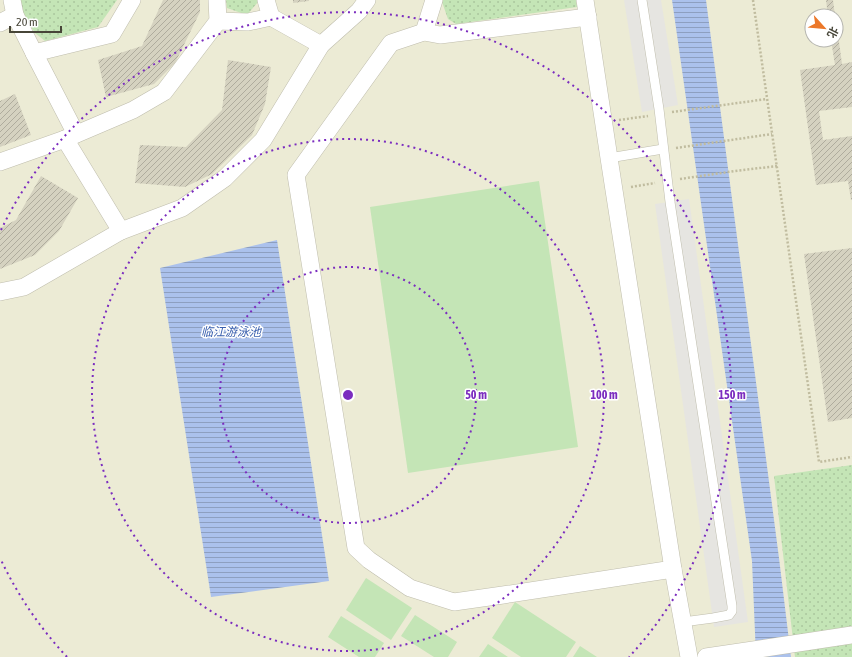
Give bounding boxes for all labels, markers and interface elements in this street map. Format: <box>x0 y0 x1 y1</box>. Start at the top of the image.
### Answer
scale bar <box>10 8 61 34</box>
north arrow <box>804 8 844 48</box>
text: 20 m <box>16 15 38 29</box>
text: 北 <box>825 25 841 40</box>
water label: 临江游泳池 <box>201 325 262 339</box>
centre of rings <box>341 388 355 402</box>
text: 50 m <box>465 388 487 402</box>
text: 100 m <box>590 388 618 402</box>
text: 150 m <box>718 388 746 402</box>

